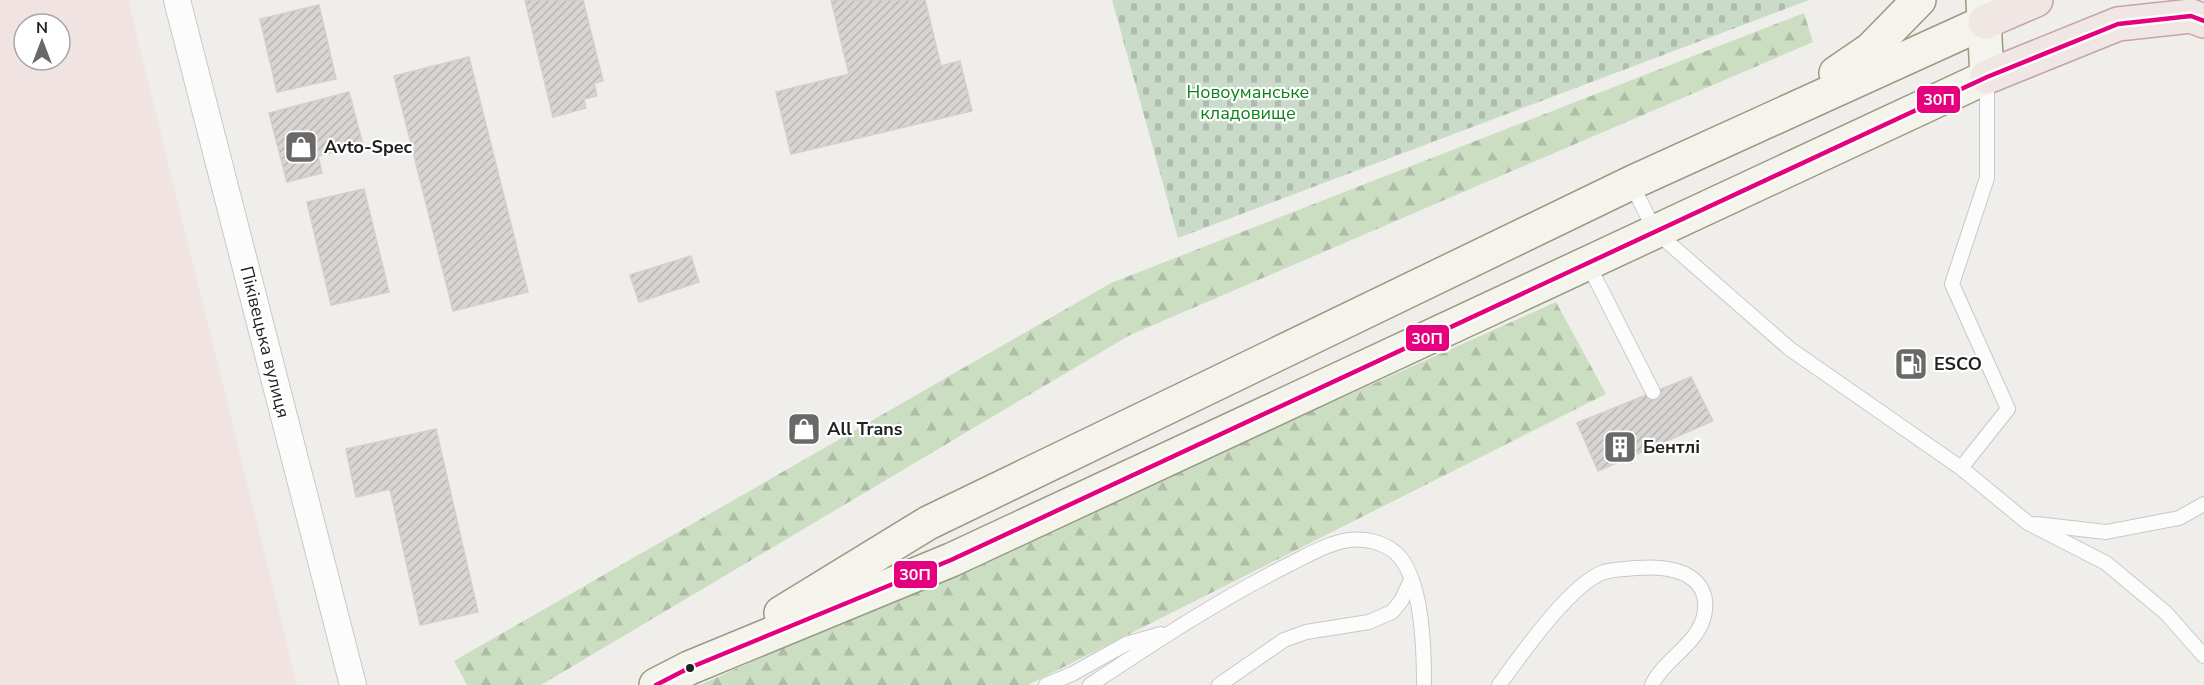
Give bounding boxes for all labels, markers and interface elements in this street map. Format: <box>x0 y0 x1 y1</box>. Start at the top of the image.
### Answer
north arrow <box>12 12 72 72</box>
text: N <box>36 17 48 39</box>
park label: Новоуманське кладовище <box>1187 80 1309 125</box>
line badge: 30П <box>1916 85 1961 114</box>
text: 30П <box>1923 89 1955 111</box>
shop icon: Avto-Spec <box>283 129 319 165</box>
place label: Avto-Spec <box>324 135 412 159</box>
street label: Піківецька вулиця <box>235 264 295 420</box>
line badge: 30П <box>1405 324 1450 352</box>
text: 30П <box>1411 328 1443 350</box>
fuel station icon: ESCO <box>1893 346 1929 382</box>
place label: ESCO <box>1934 352 1982 376</box>
shop icon: All Trans <box>786 411 822 447</box>
place label: All Trans <box>827 417 903 441</box>
building icon: Бентлі <box>1602 429 1638 465</box>
place label: Бентлі <box>1643 435 1700 459</box>
line badge: 30П <box>893 560 938 589</box>
text: 30П <box>899 564 931 586</box>
unlabelled marker <box>684 662 696 674</box>

